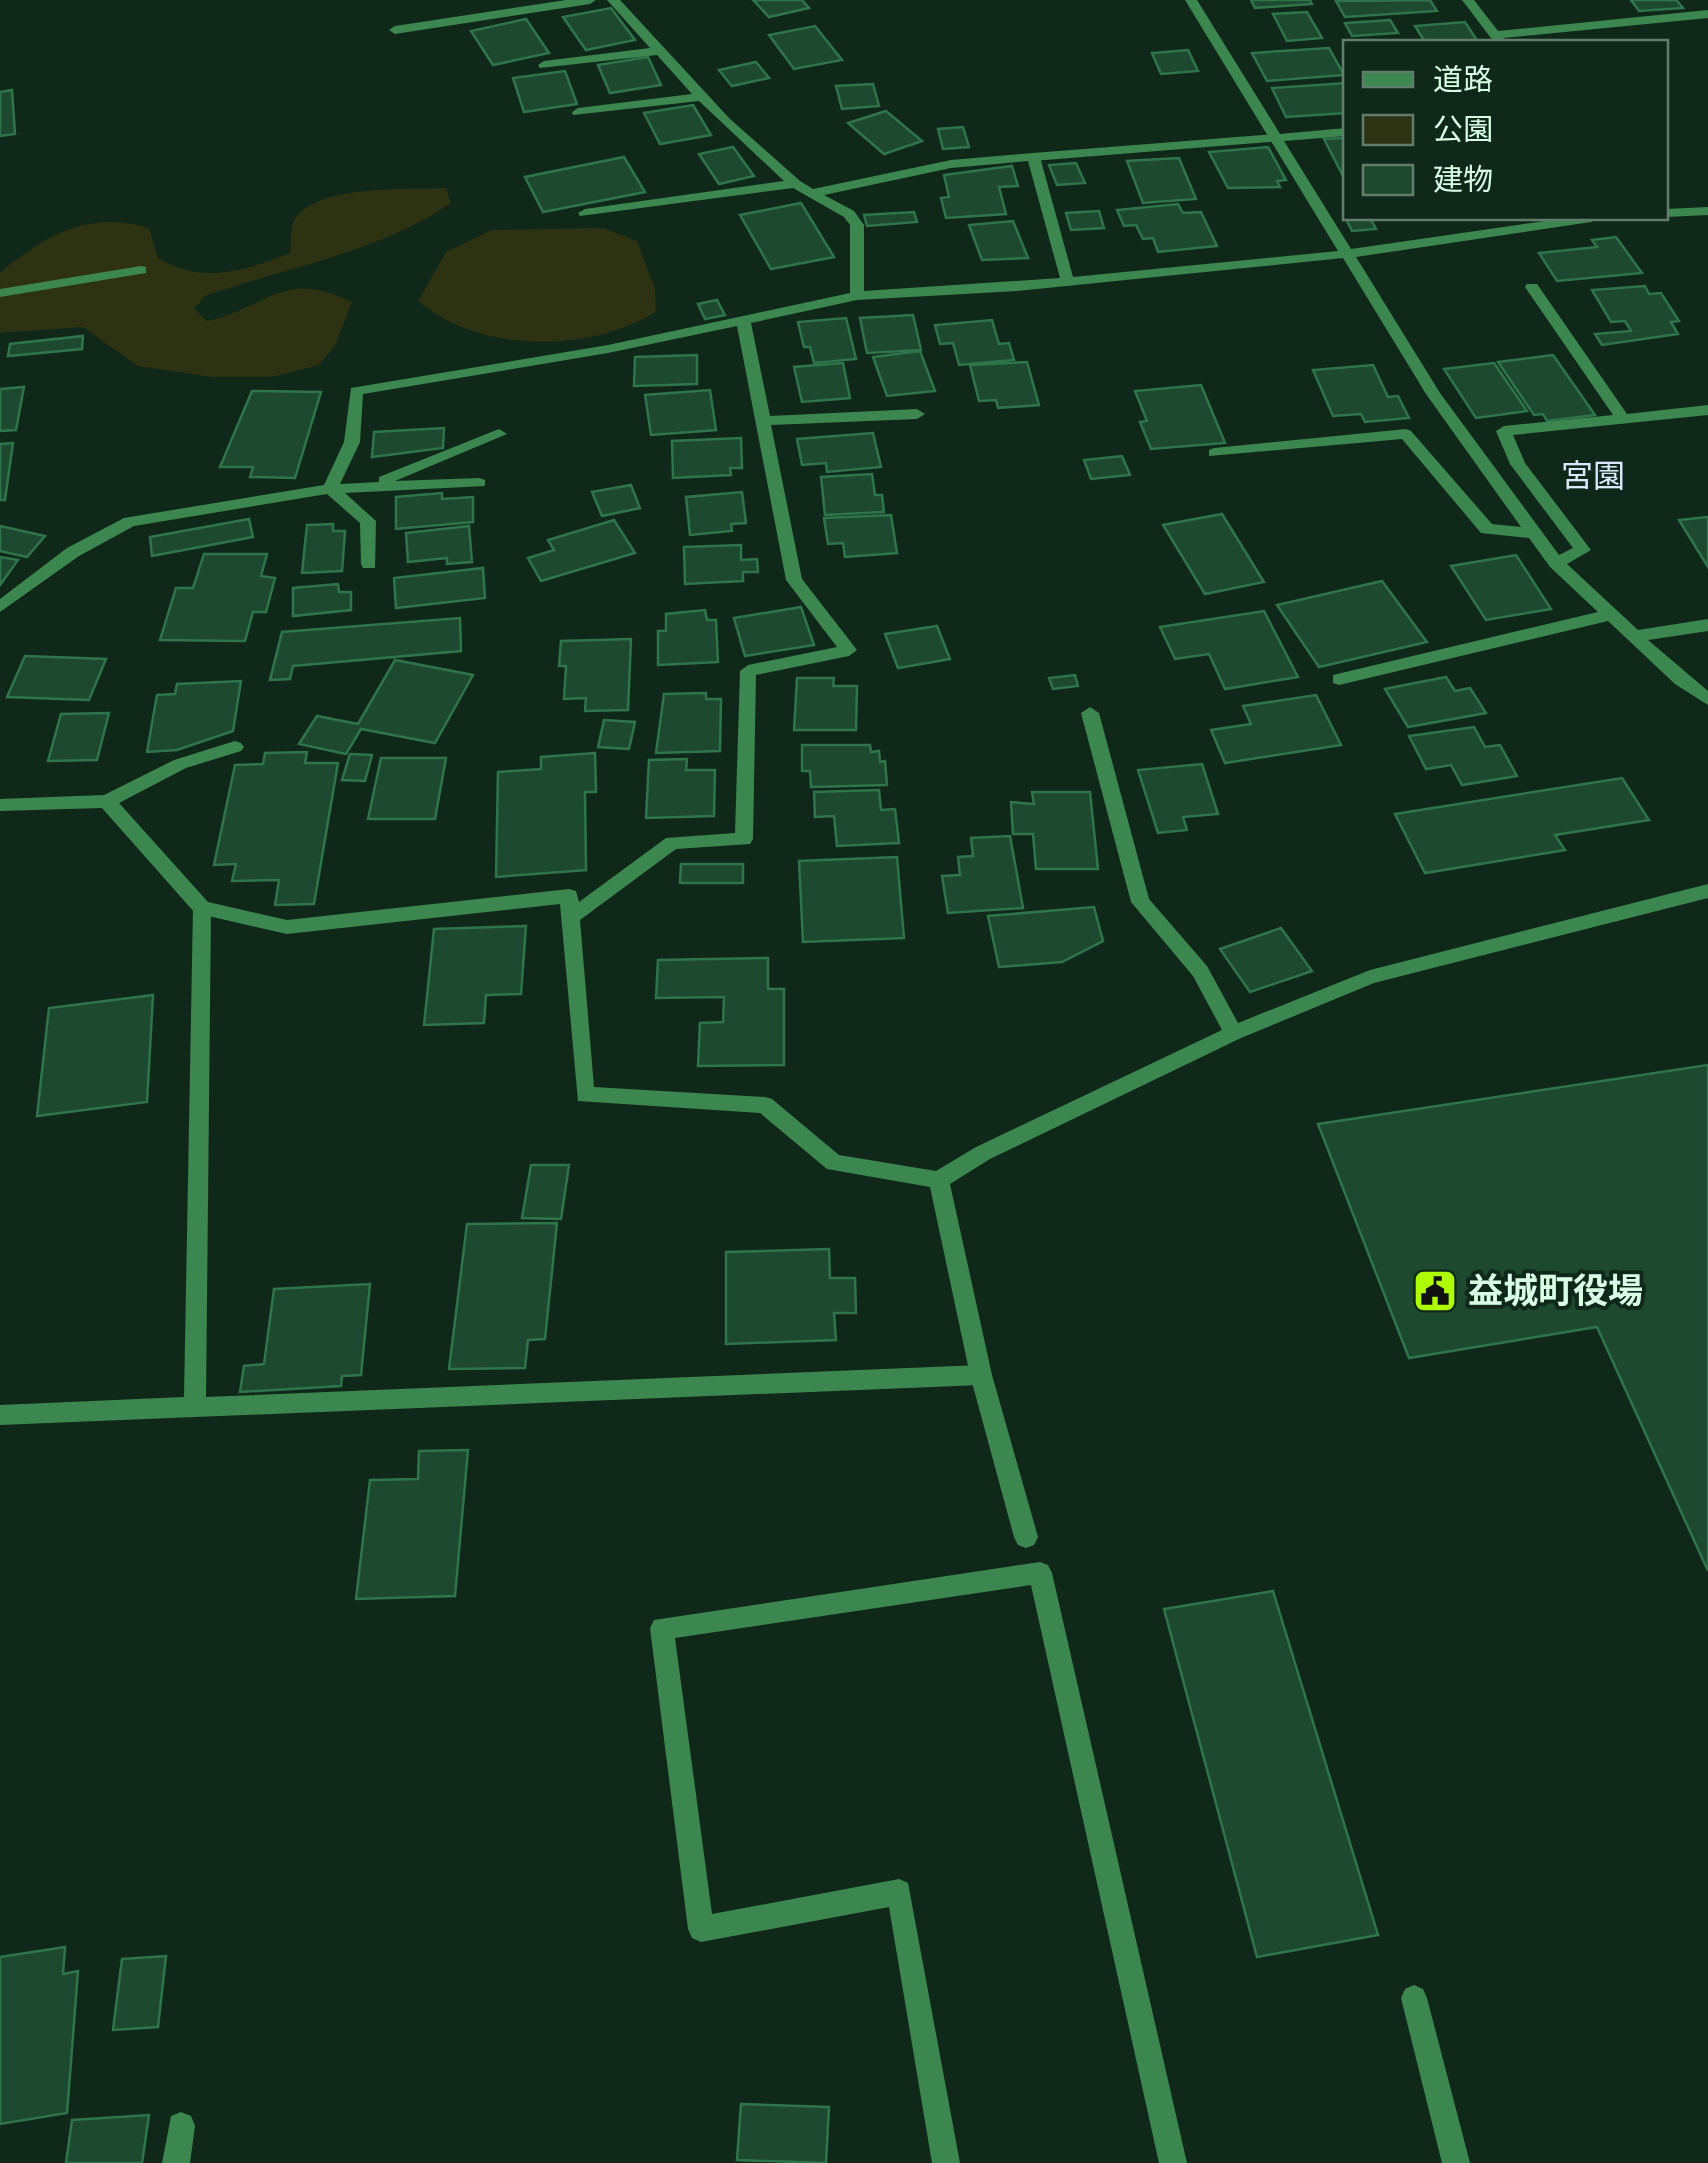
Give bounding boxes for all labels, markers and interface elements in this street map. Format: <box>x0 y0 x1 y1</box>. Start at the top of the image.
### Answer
legend <box>1343 40 1668 220</box>
text: 道路 <box>1433 59 1493 98</box>
text: 公園 <box>1433 109 1493 148</box>
text: 建物 <box>1433 159 1493 198</box>
district label: 宮園 <box>1561 454 1625 496</box>
place label: 益城町役場 <box>1468 1267 1643 1313</box>
public building icon: 益城町役場 <box>1412 1268 1458 1314</box>

